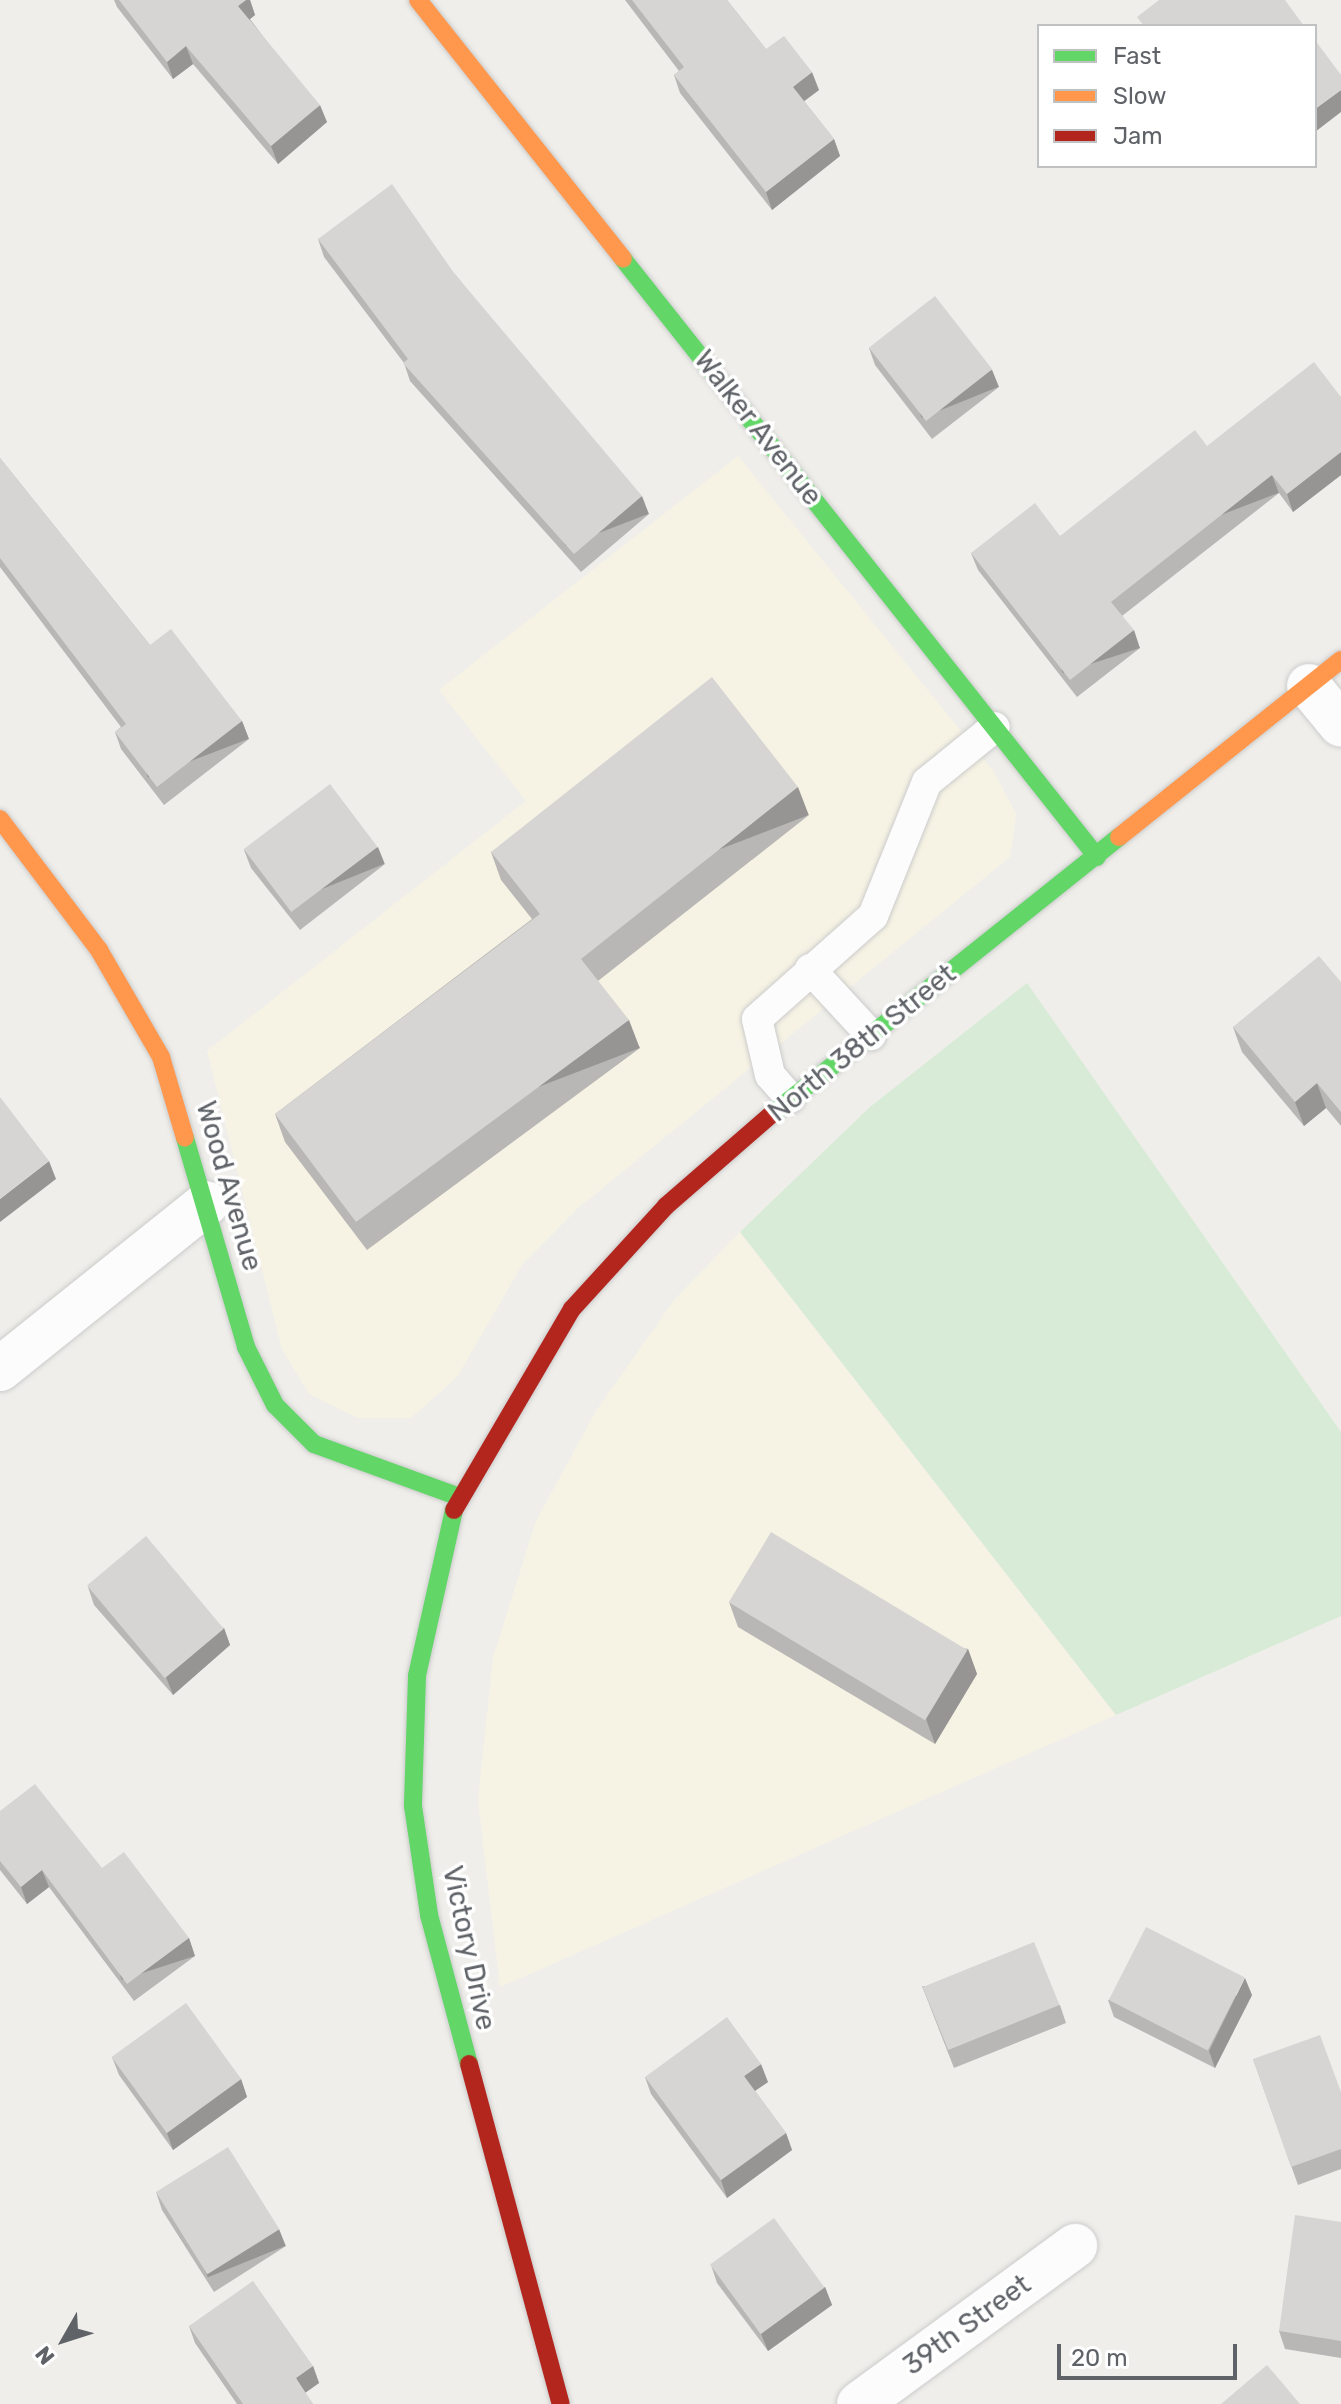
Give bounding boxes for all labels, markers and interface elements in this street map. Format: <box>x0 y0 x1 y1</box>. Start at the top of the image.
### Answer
legend <box>1037 24 1317 168</box>
text: Fast <box>1113 42 1161 70</box>
text: Slow <box>1113 82 1166 110</box>
text: Jam <box>1113 122 1163 150</box>
street label: Walker Avenue <box>687 343 829 513</box>
street label: North 38th Street <box>761 957 963 1129</box>
street label: Wood Avenue <box>189 1097 269 1275</box>
street label: Victory Drive <box>435 1862 503 2034</box>
street label: 39th Street <box>897 2268 1037 2382</box>
north arrow <box>24 2300 104 2380</box>
scale bar <box>1061 2328 1241 2378</box>
text: N <box>29 2341 60 2370</box>
text: 20 m <box>1071 2344 1128 2372</box>

